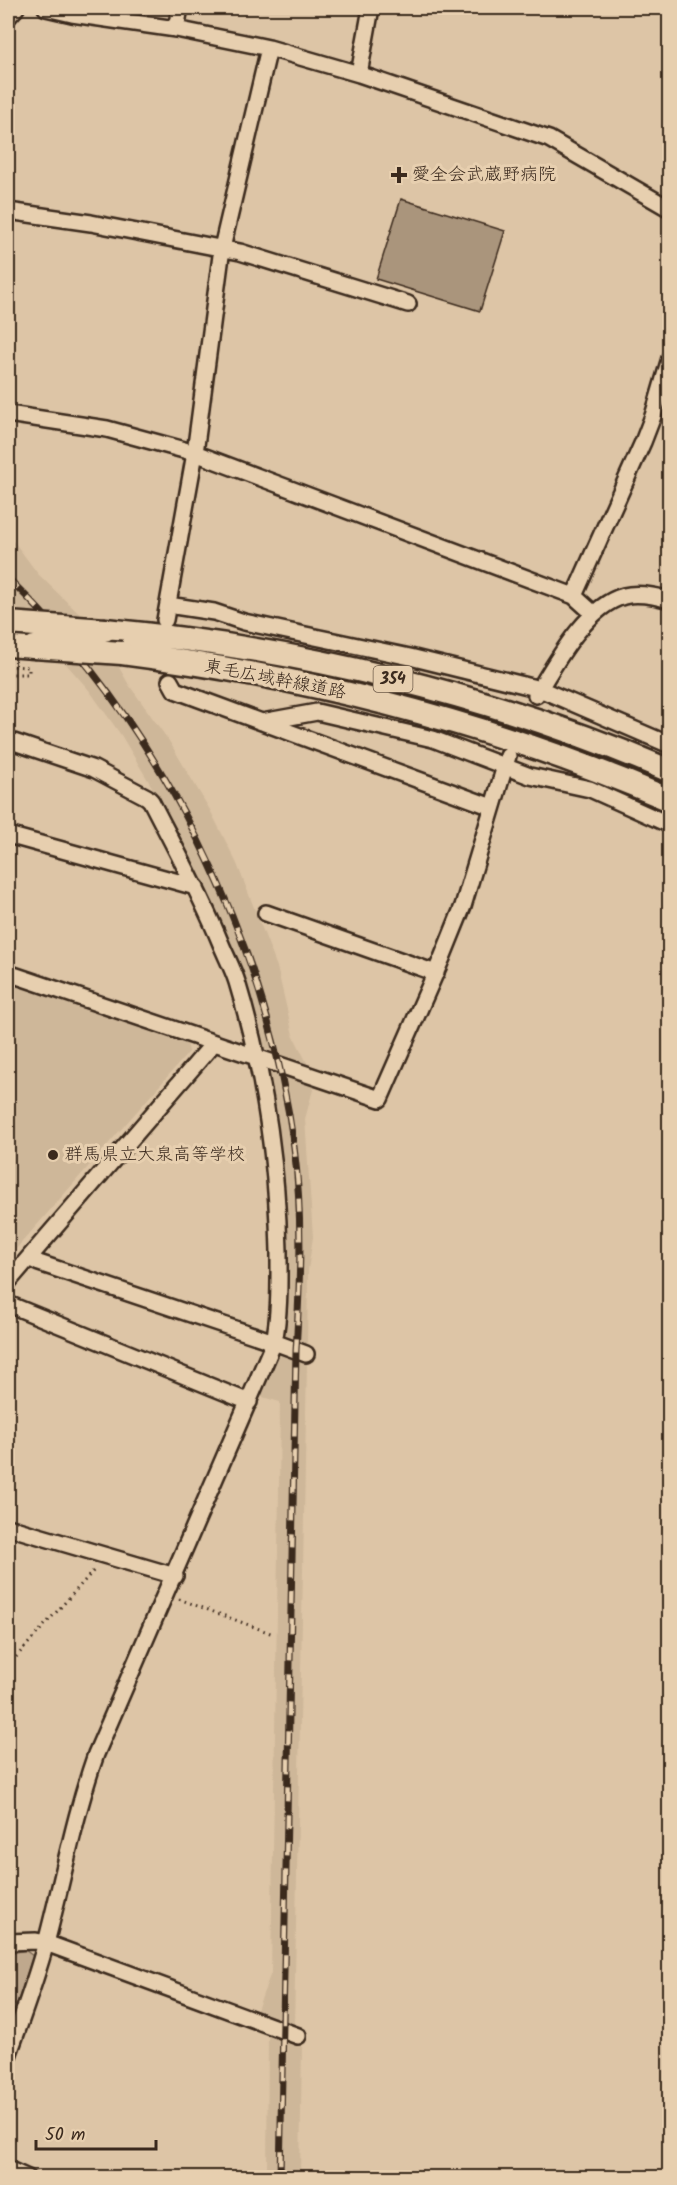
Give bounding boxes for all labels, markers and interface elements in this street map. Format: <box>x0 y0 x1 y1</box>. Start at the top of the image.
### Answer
place label: 愛全会武蔵野病院 <box>412 161 556 190</box>
marker: 愛全会武蔵野病院 <box>390 166 408 184</box>
street label: 東毛広域幹線道路 <box>202 652 348 708</box>
road number: 354 <box>374 666 412 692</box>
place label: 群馬県立大泉高等学校 <box>65 1141 245 1170</box>
marker: 群馬県立大泉高等学校 <box>46 1148 60 1162</box>
scale bar <box>36 2113 156 2151</box>
text: 50 m <box>45 2121 85 2150</box>

